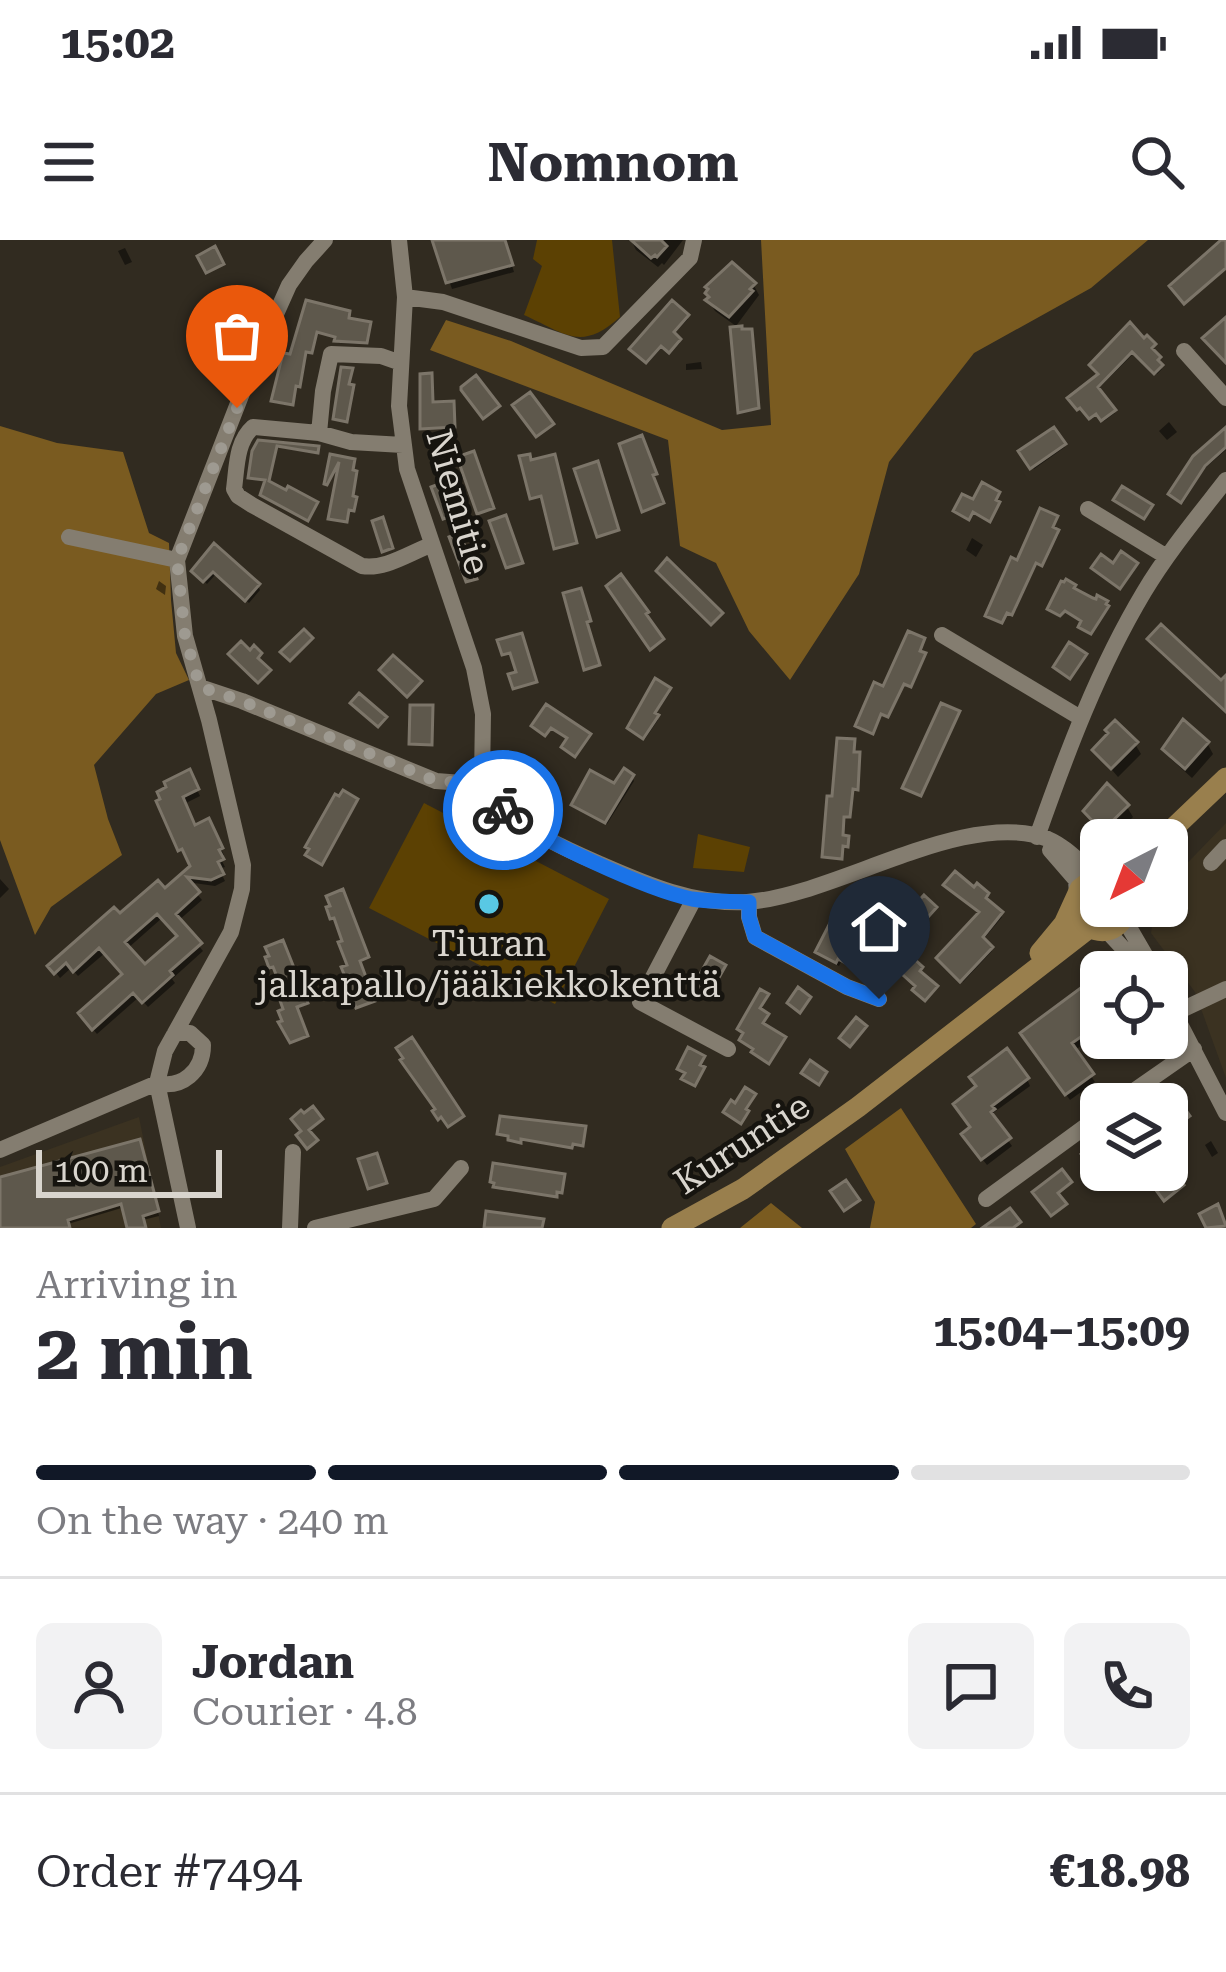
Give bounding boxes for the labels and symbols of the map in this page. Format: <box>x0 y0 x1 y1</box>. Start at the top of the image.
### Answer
pin <box>186 285 288 408</box>
street label: Niemitie <box>417 425 499 579</box>
courier <box>443 750 563 870</box>
north arrow <box>1080 819 1188 927</box>
pin <box>828 876 930 999</box>
marker: Tiuran jalkapallo/jääkiekkokenttä <box>476 891 502 917</box>
place label: Tiuran jalkapallo/jääkiekkokenttä <box>255 923 721 1006</box>
street label: Kuruntie <box>667 1085 817 1203</box>
scale bar <box>36 1144 222 1197</box>

